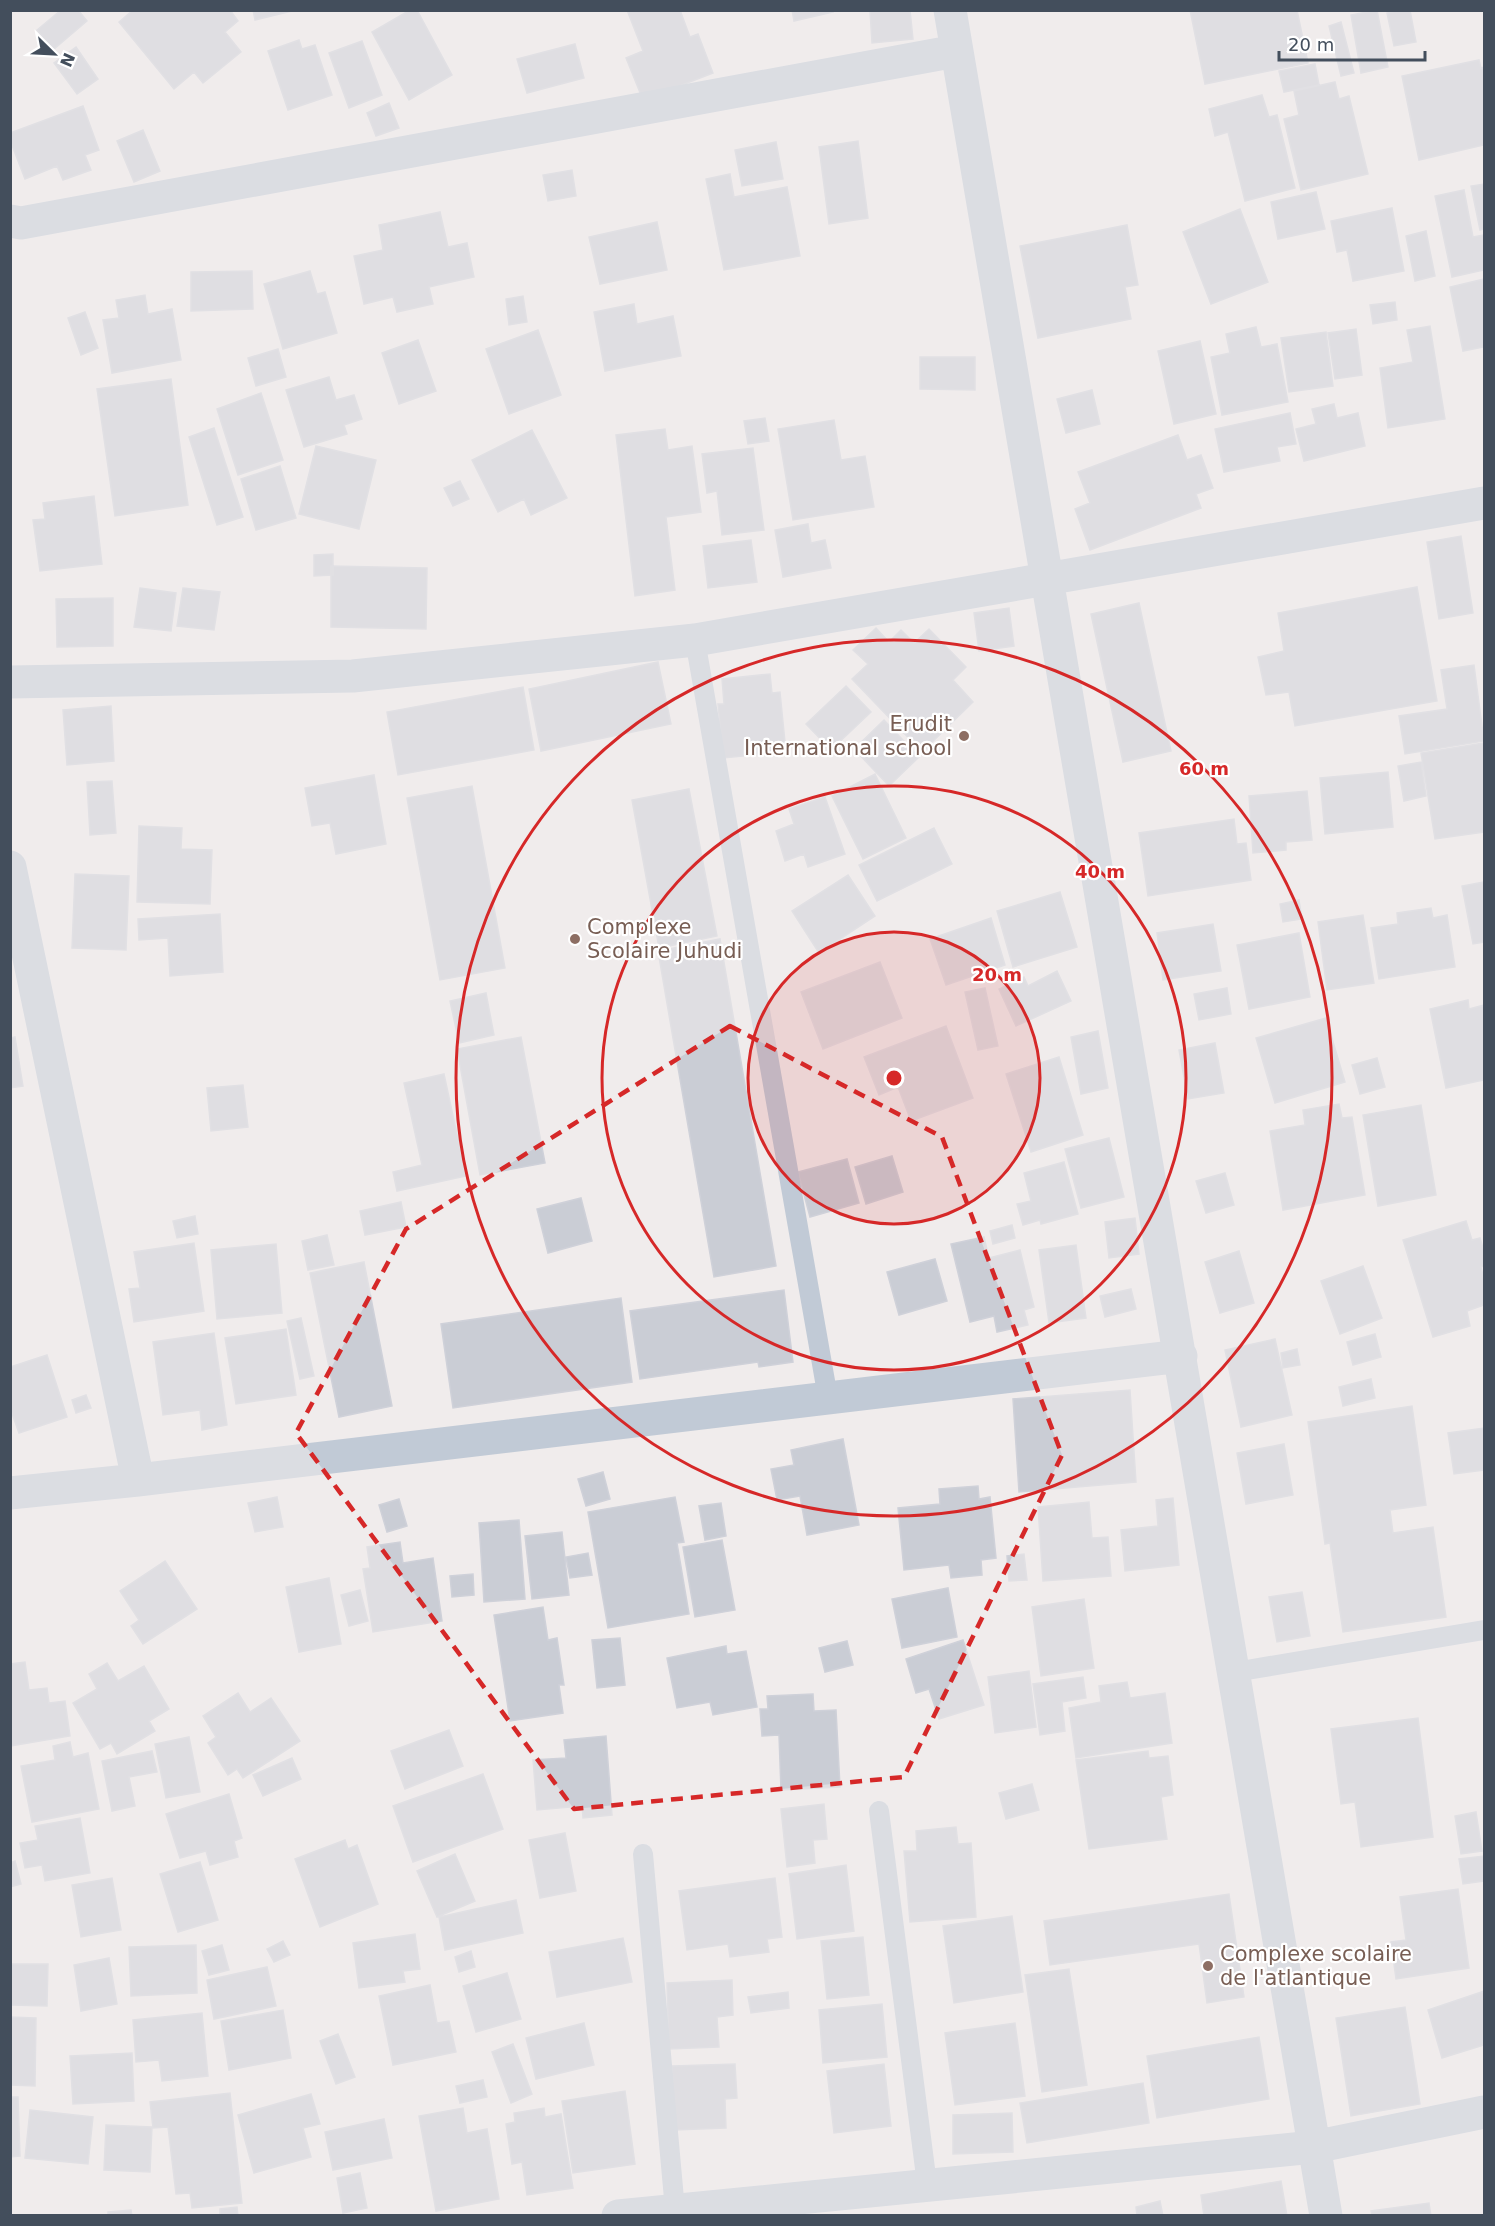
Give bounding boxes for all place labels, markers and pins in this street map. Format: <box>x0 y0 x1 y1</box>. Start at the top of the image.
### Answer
place label: Erudit International school <box>744 712 952 760</box>
marker: Erudit International school <box>957 729 971 743</box>
place label: Complexe Scolaire Juhudi <box>587 915 742 963</box>
marker: Complexe Scolaire Juhudi <box>568 932 582 946</box>
centre of rings <box>884 1068 904 1088</box>
place label: Complexe scolaire de l'atlantique <box>1220 1942 1412 1990</box>
marker: Complexe scolaire de l'atlantique <box>1201 1959 1215 1973</box>

